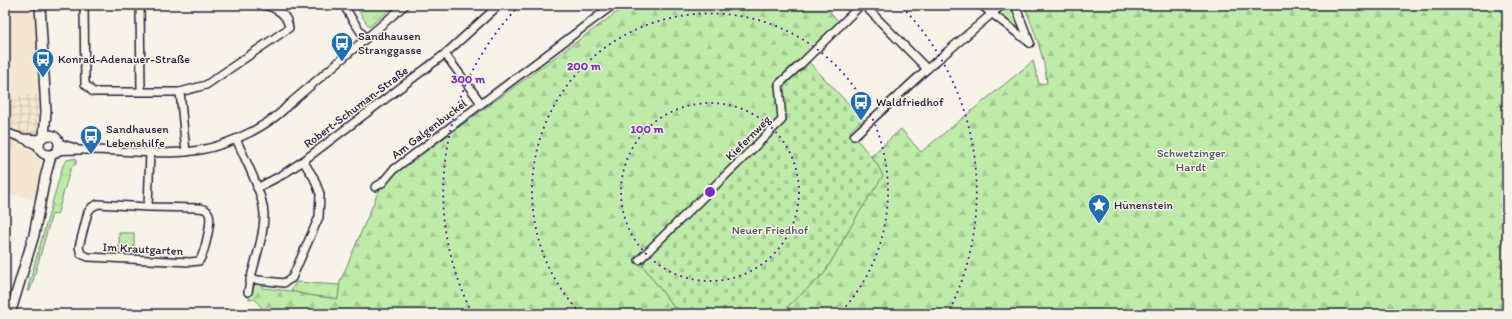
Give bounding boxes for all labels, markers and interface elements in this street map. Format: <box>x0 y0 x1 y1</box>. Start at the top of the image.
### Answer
place label: Sandhausen Stranggasse <box>358 29 422 57</box>
bus stop icon: Sandhausen Stranggasse <box>329 30 355 63</box>
bus stop icon: Konrad-Adenauer-Straße <box>30 46 56 79</box>
place label: Konrad-Adenauer-Straße <box>58 52 190 66</box>
text: 200 m <box>567 59 602 73</box>
street label: Robert-Schuman-Straße <box>301 63 411 151</box>
text: 300 m <box>451 72 486 86</box>
bus stop icon: Waldfriedhof <box>848 89 874 122</box>
place label: Waldfriedhof <box>876 95 944 109</box>
street label: Am Galgenbuckel <box>389 96 470 162</box>
street label: Kiefernweg <box>723 112 774 163</box>
place label: Sandhausen Lebenshilfe <box>106 122 169 150</box>
text: 100 m <box>630 122 664 136</box>
bus stop icon: Sandhausen Lebenshilfe <box>78 123 104 156</box>
park label: Schwetzinger Hardt <box>1157 146 1226 174</box>
centre of rings <box>703 185 717 199</box>
place icon: Hünenstein <box>1086 192 1112 225</box>
place label: Hünenstein <box>1114 198 1174 212</box>
park label: Neuer Friedhof <box>732 223 809 237</box>
street label: Im Krautgarten <box>102 240 184 258</box>

